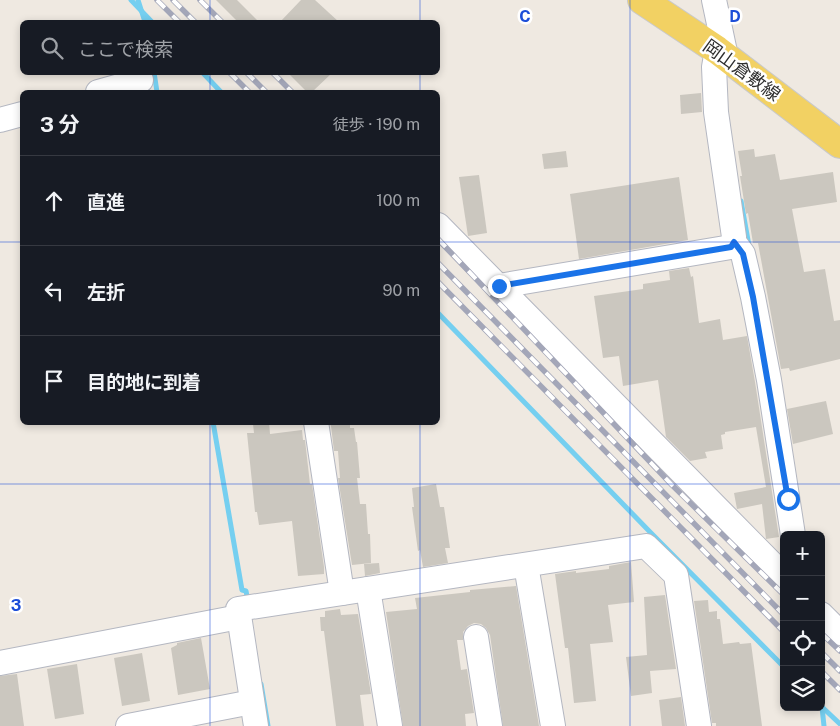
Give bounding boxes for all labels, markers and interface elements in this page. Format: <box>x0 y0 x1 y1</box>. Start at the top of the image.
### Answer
text: C <box>519 7 531 26</box>
text: D <box>729 7 741 26</box>
search box <box>20 20 440 75</box>
icon: search <box>38 34 66 62</box>
street label: 岡山倉敷線 <box>699 35 785 105</box>
text: ここで検索 <box>78 38 173 60</box>
text: 3 分 <box>40 112 80 137</box>
text: 徒歩 · 190 m <box>333 115 420 134</box>
icon: ahead <box>40 187 68 215</box>
text: 直進 <box>87 191 125 213</box>
text: 100 m <box>376 191 420 210</box>
route end <box>488 275 511 298</box>
icon: left <box>40 277 68 305</box>
text: 左折 <box>87 281 125 303</box>
text: 90 m <box>383 281 420 300</box>
icon: arrive <box>40 367 68 395</box>
text: 目的地に到着 <box>87 371 201 393</box>
route start <box>777 488 800 511</box>
map controls <box>780 531 825 711</box>
button: + <box>780 531 825 576</box>
button: − <box>780 576 825 621</box>
text: 3 <box>11 596 21 615</box>
button: locate <box>780 621 825 666</box>
button: layers <box>780 666 825 711</box>

